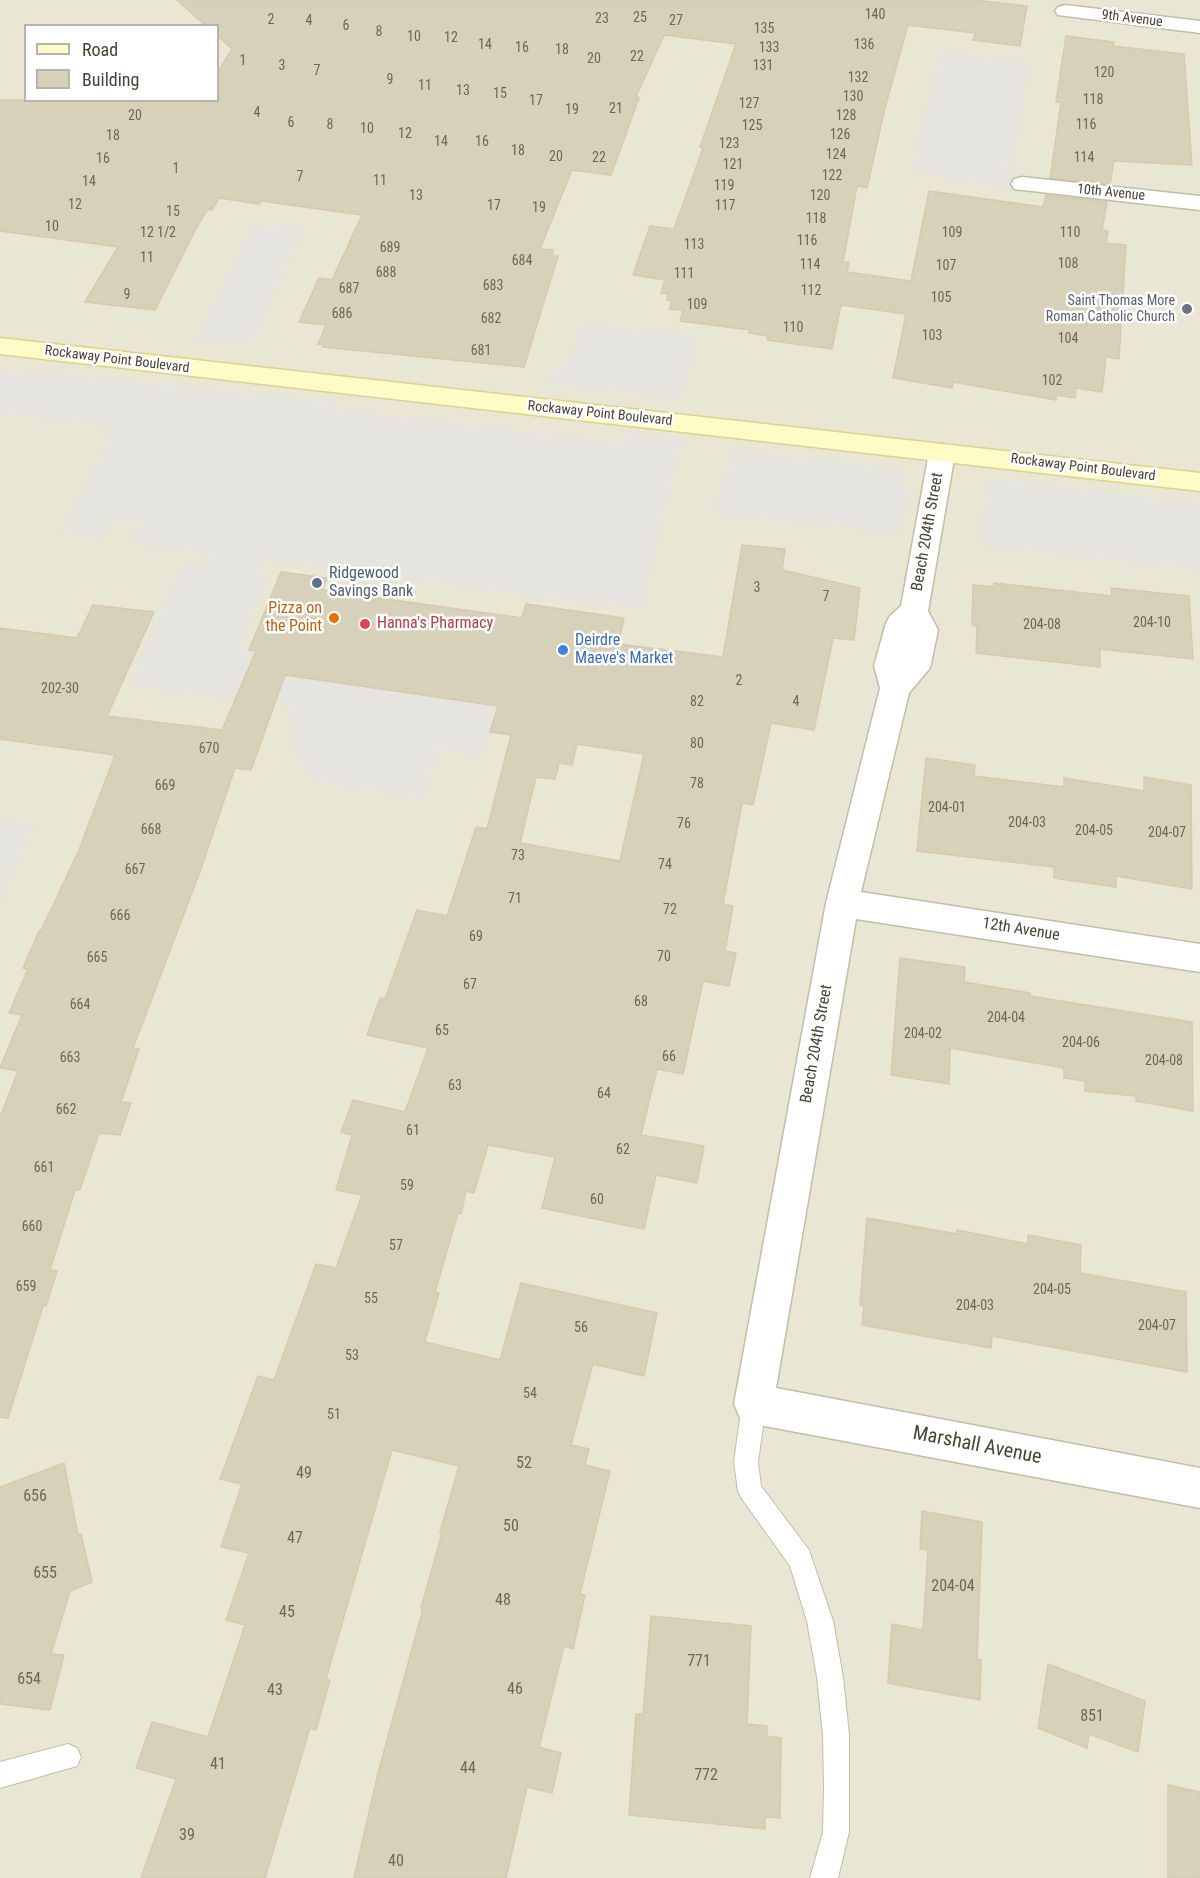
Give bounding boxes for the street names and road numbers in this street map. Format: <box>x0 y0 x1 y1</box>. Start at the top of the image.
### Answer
street label: 9th Avenue <box>1101 7 1163 31</box>
street label: 10th Avenue <box>1076 181 1146 205</box>
street label: Rockaway Point Boulevard <box>44 343 190 377</box>
street label: Rockaway Point Boulevard <box>527 398 673 430</box>
street label: Rockaway Point Boulevard <box>1010 451 1156 485</box>
street label: Beach 204th Street <box>908 471 948 593</box>
street label: 12th Avenue <box>981 914 1061 946</box>
street label: Beach 204th Street <box>797 983 837 1105</box>
street label: Marshall Avenue <box>911 1422 1043 1470</box>

